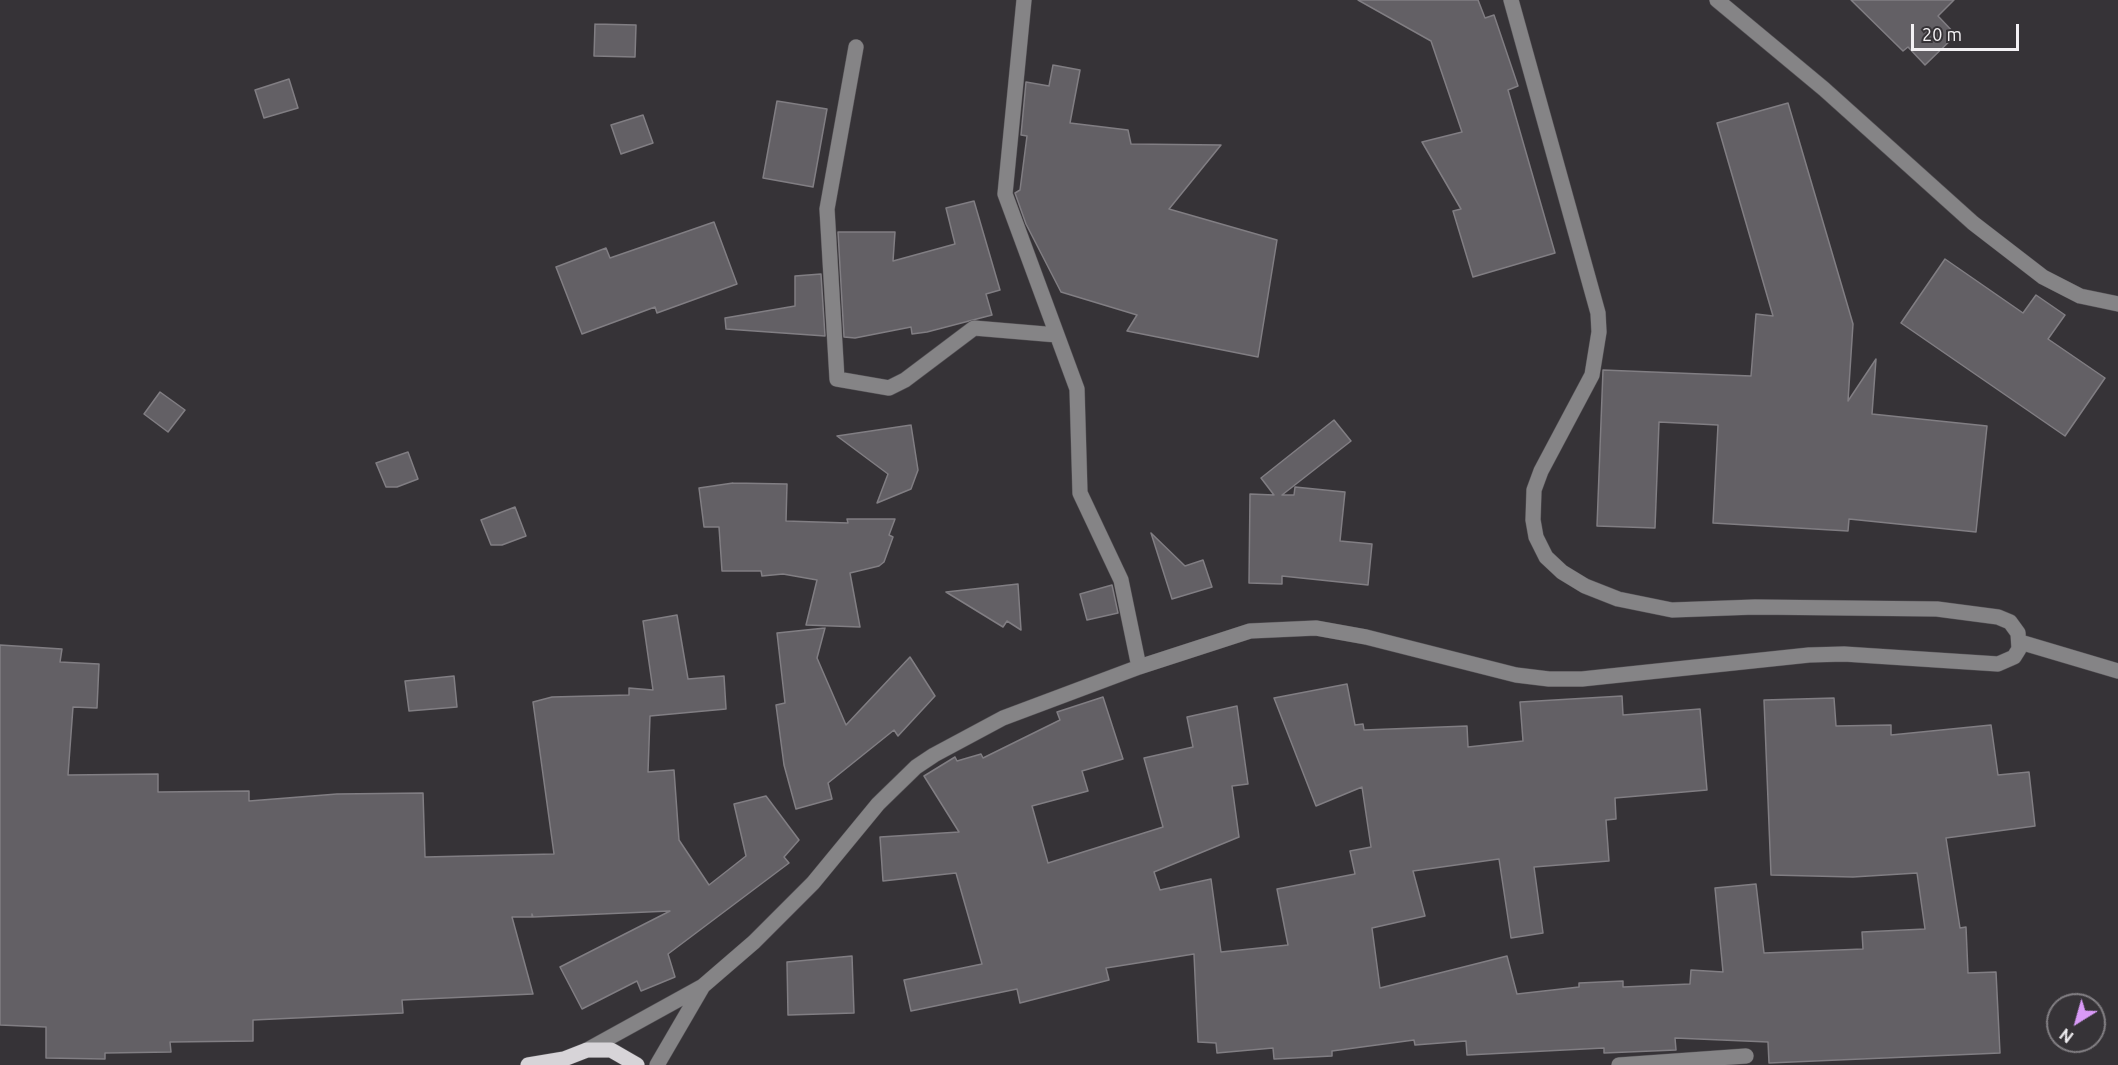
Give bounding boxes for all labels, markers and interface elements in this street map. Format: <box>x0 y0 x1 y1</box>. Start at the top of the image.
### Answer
scale bar <box>1914 12 2022 50</box>
text: 20 m <box>1922 24 1962 44</box>
north arrow <box>2046 993 2106 1053</box>
text: N <box>2056 1025 2077 1047</box>

